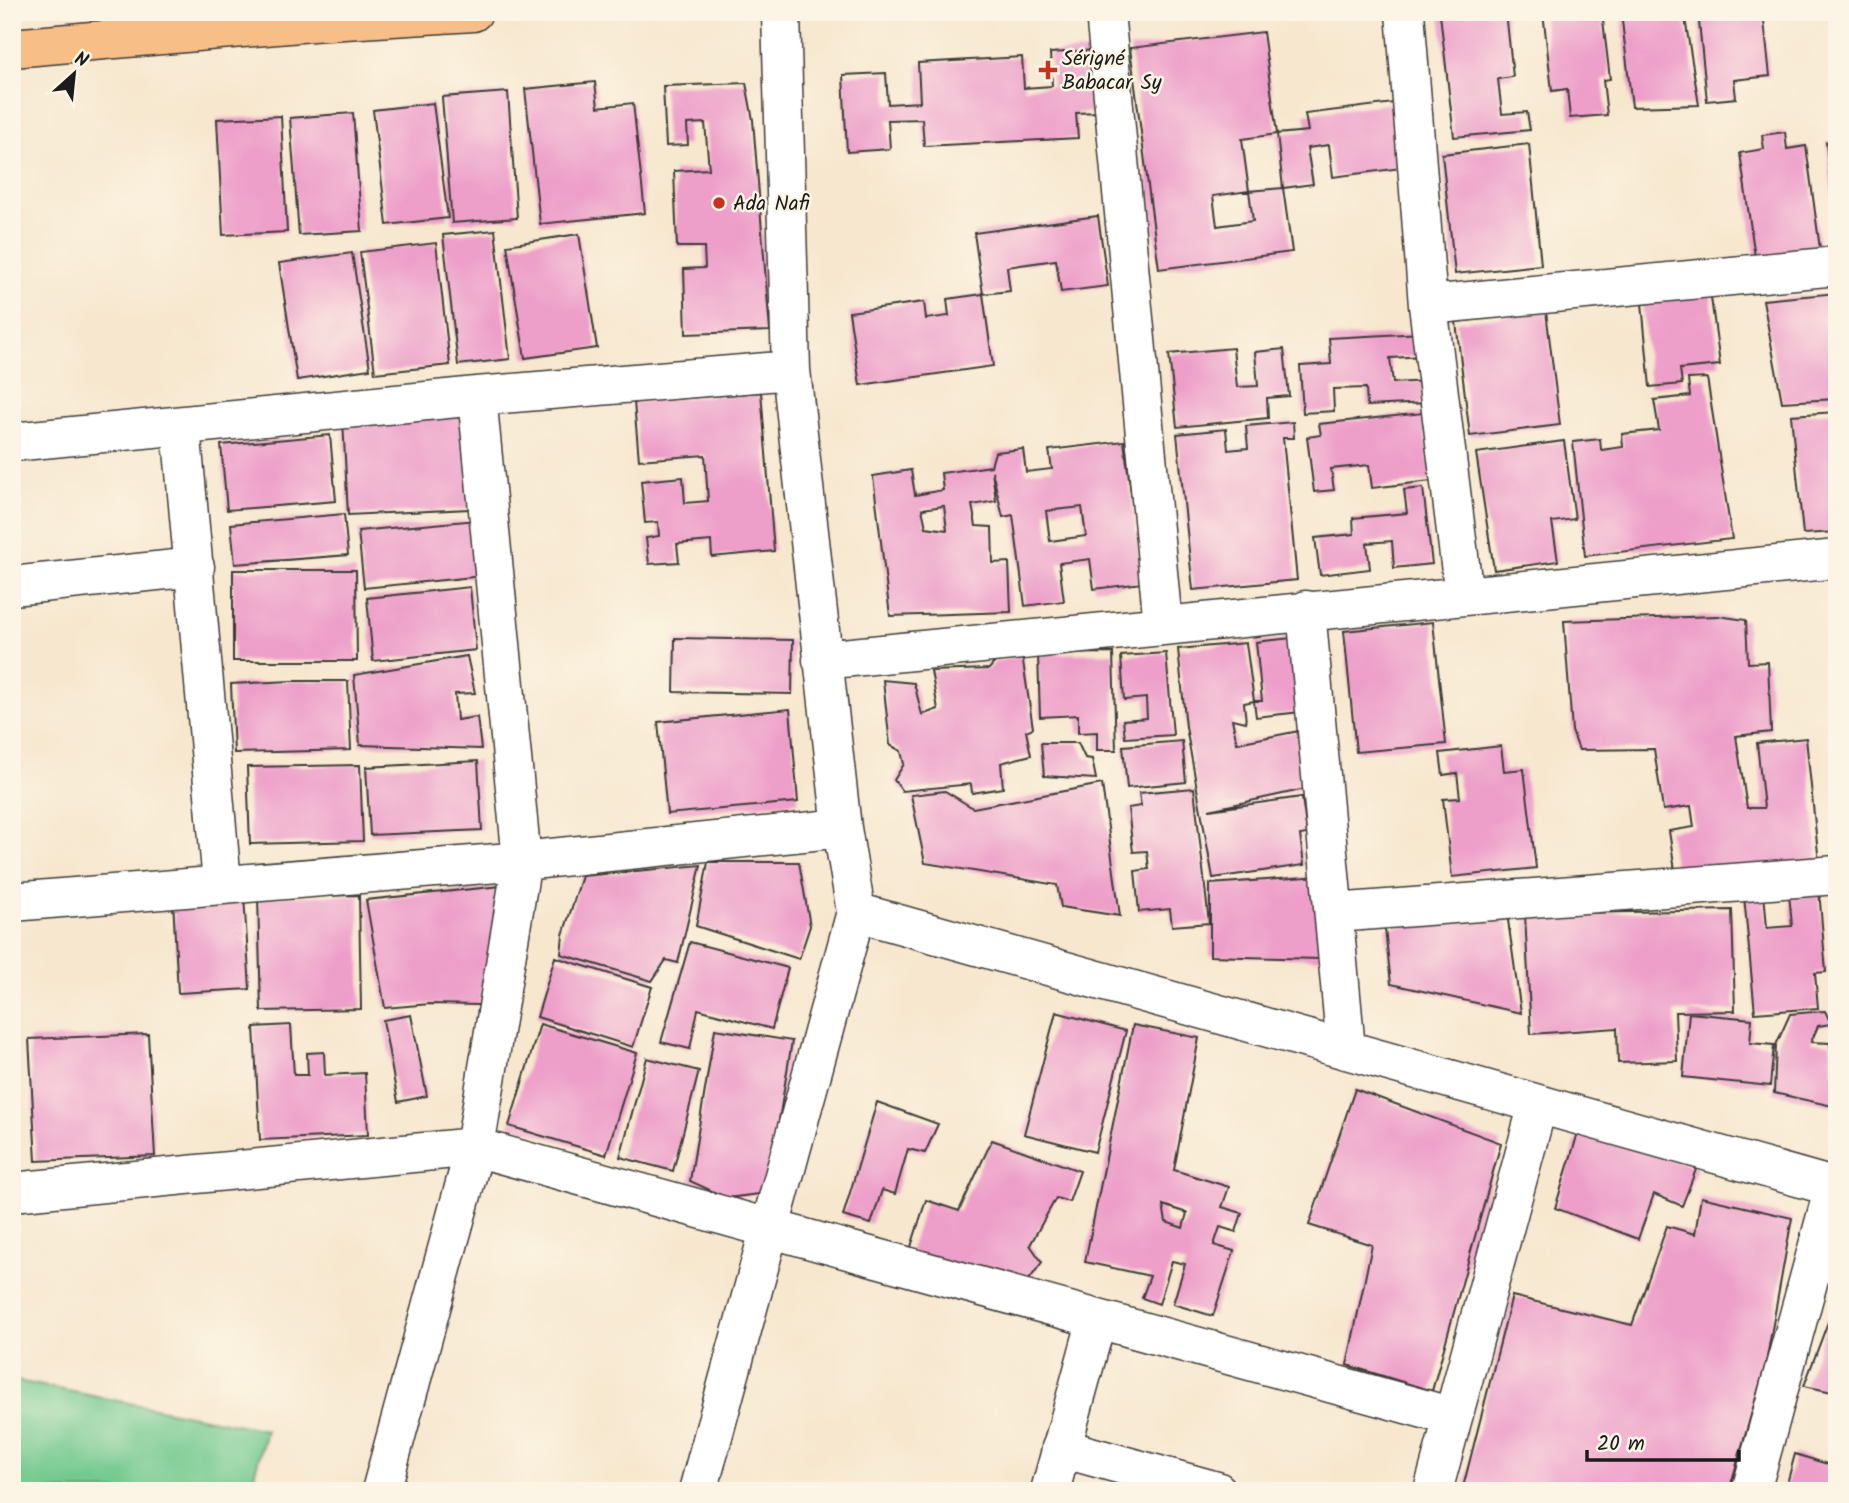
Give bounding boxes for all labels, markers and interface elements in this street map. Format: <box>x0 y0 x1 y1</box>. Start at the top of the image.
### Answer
north arrow <box>38 38 108 108</box>
place label: Sérigné Babacar Sy <box>1062 43 1162 100</box>
text: N <box>69 45 93 77</box>
marker: Sérigné Babacar Sy <box>1040 62 1056 78</box>
place label: Ada Nafi <box>733 188 811 221</box>
marker: Ada Nafi <box>711 195 727 211</box>
scale bar <box>1587 1419 1739 1463</box>
text: 20 m <box>1597 1428 1645 1461</box>

